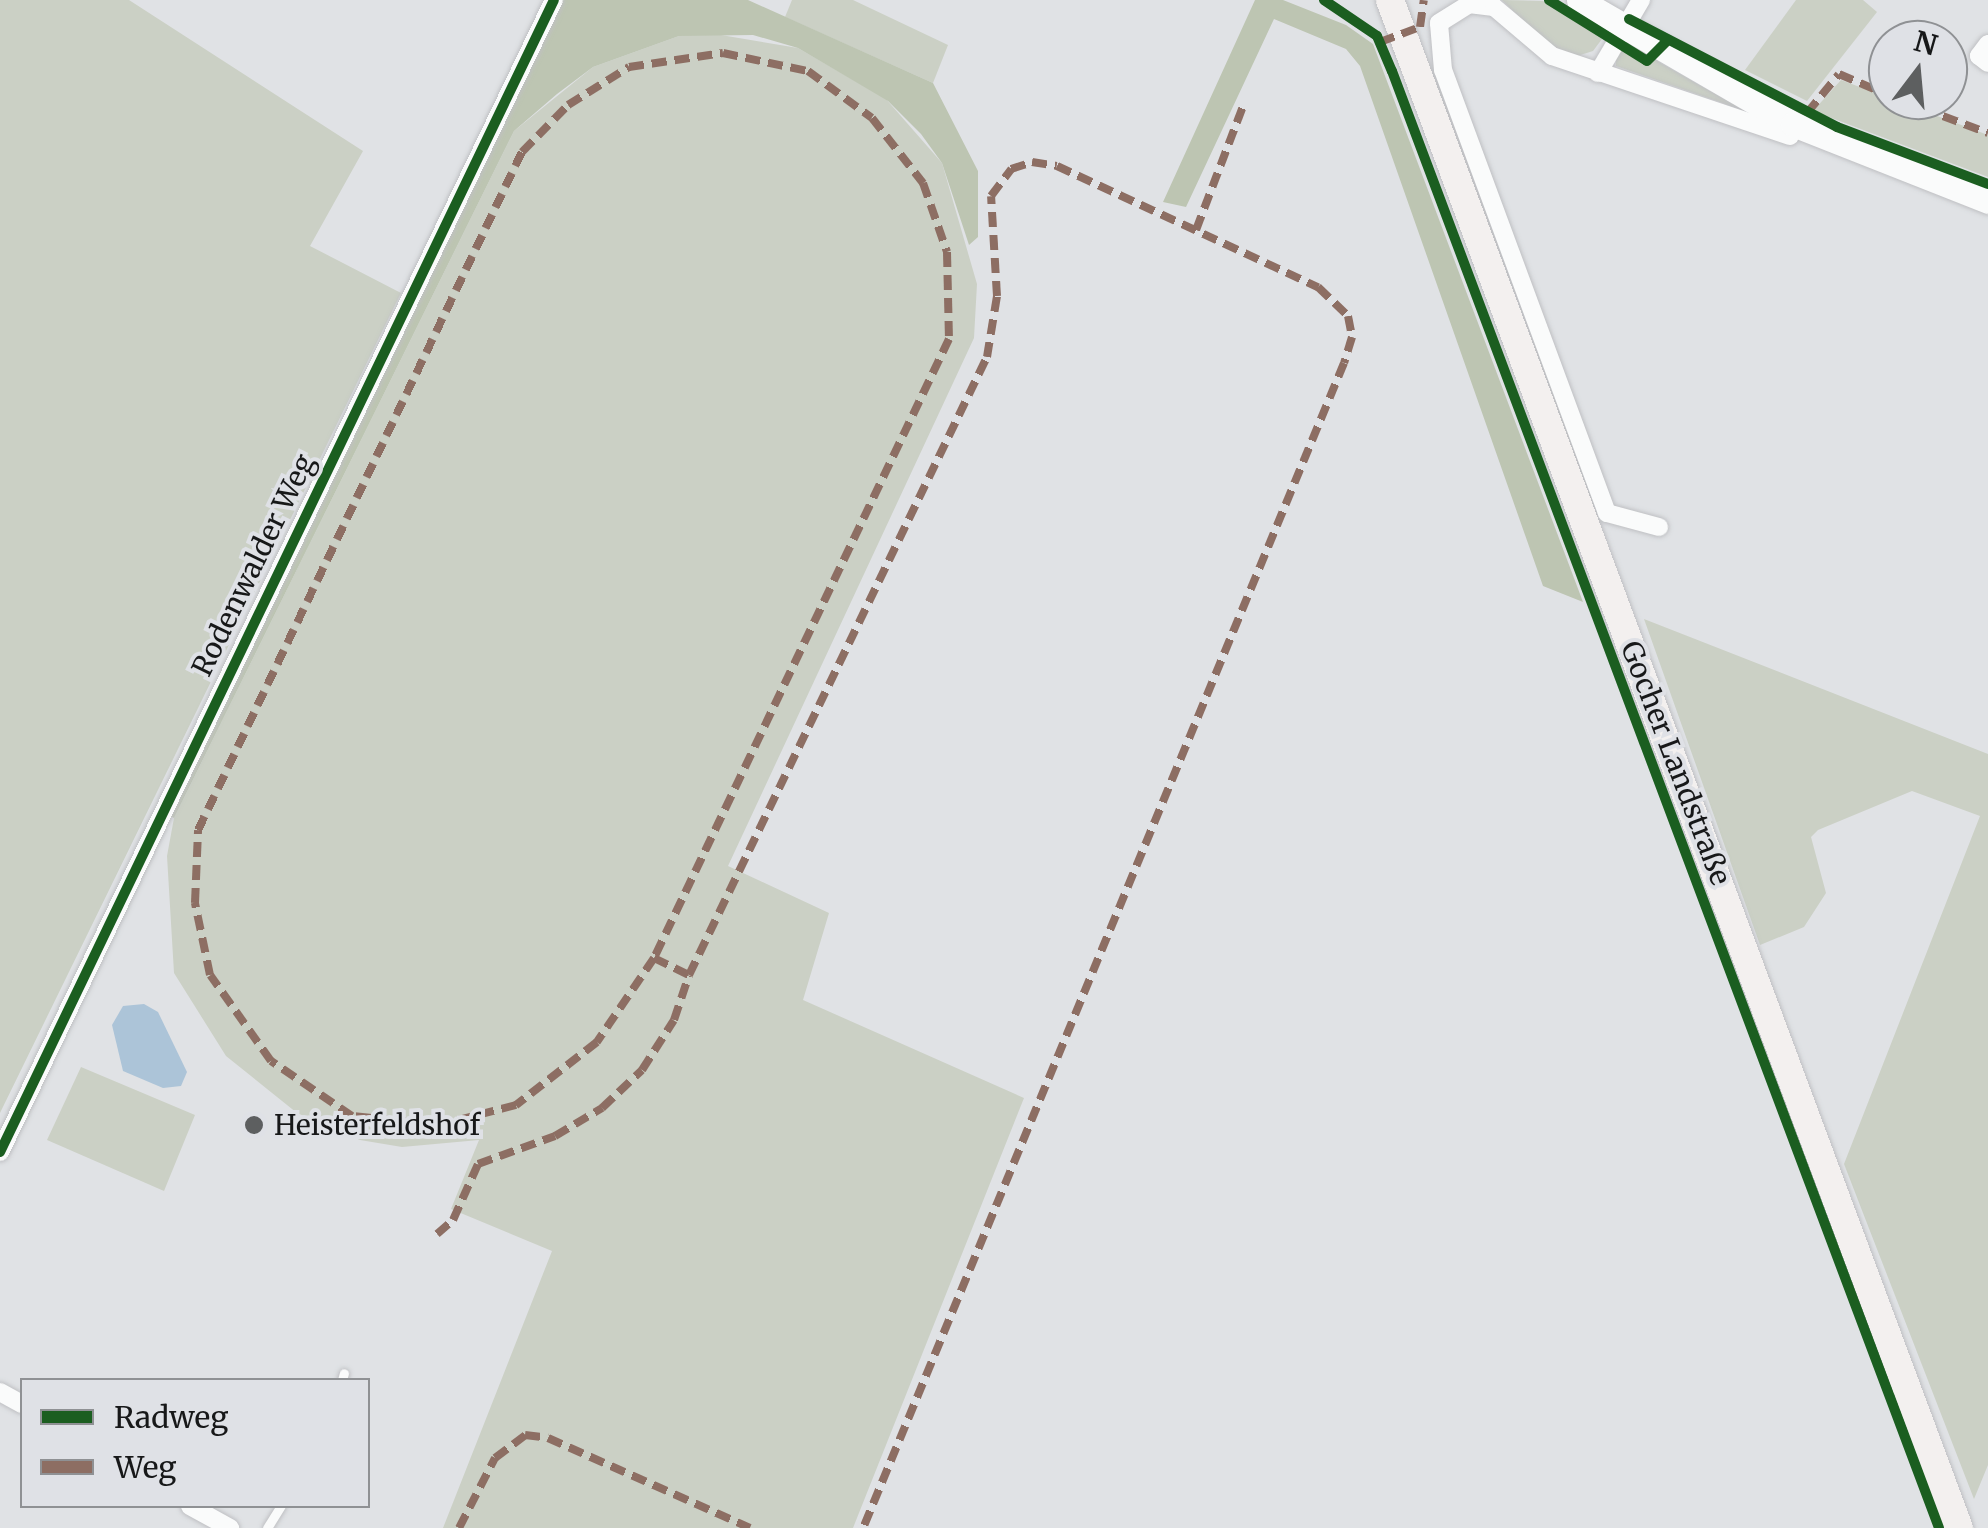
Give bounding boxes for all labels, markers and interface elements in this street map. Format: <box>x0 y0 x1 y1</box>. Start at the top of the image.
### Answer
north arrow <box>1868 20 1968 120</box>
text: N <box>1910 23 1941 63</box>
street label: Rodenwalder Weg <box>185 449 321 681</box>
street label: Gocher Landstraße <box>1614 636 1738 890</box>
place label: Heisterfeldshof <box>274 1108 480 1142</box>
marker: Heisterfeldshof <box>243 1114 265 1136</box>
legend <box>20 1378 370 1508</box>
text: Radweg <box>114 1398 228 1436</box>
text: Weg <box>114 1448 176 1486</box>

